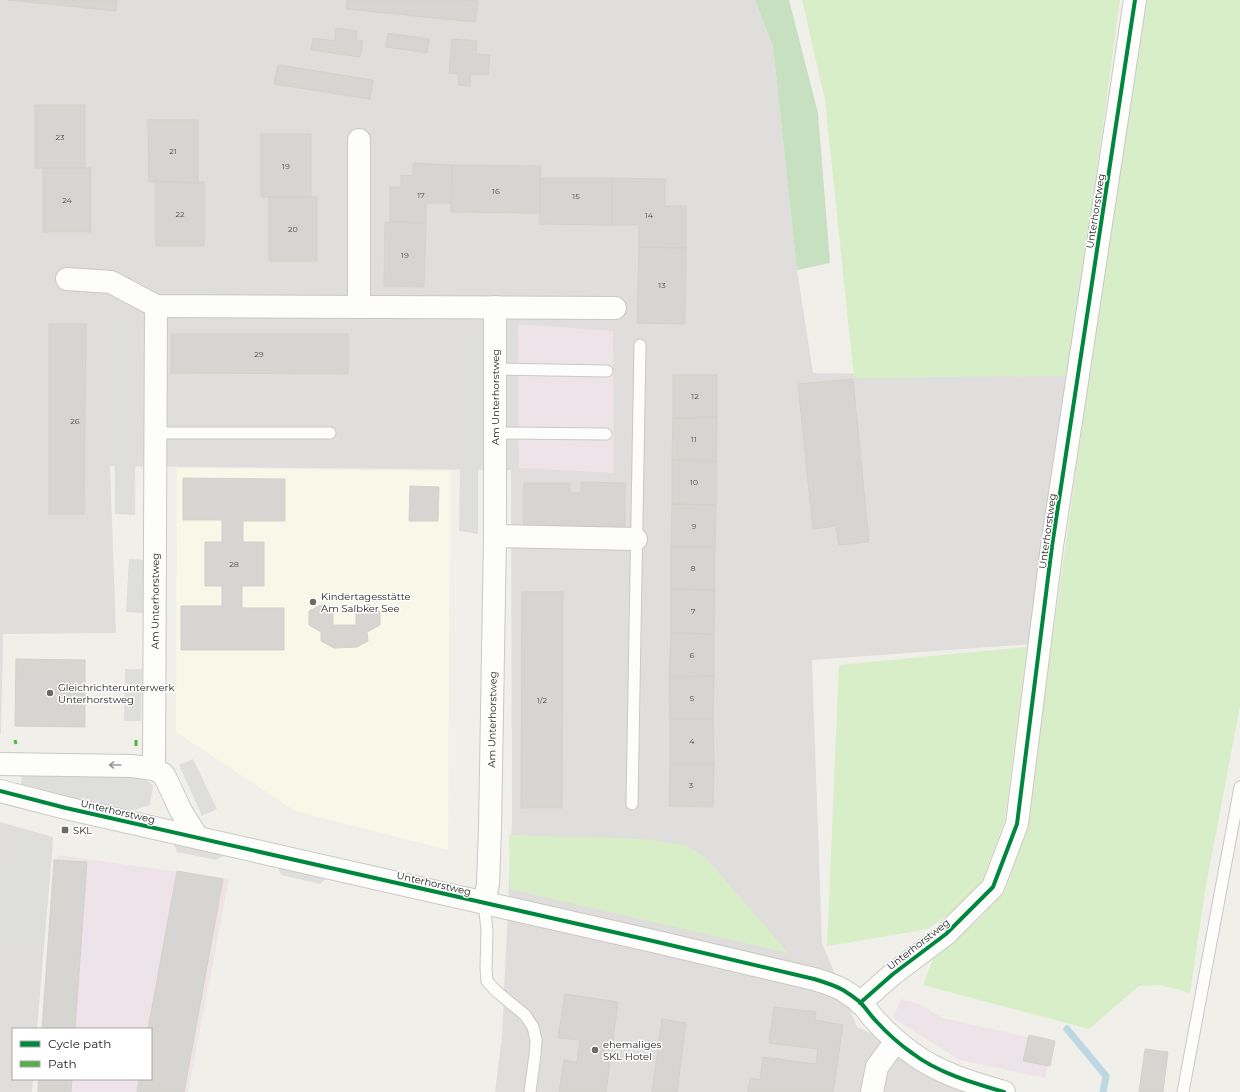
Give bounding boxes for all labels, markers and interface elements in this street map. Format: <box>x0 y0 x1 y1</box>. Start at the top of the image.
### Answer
house number: 23 <box>55 132 65 142</box>
house number: 21 <box>169 146 177 156</box>
house number: 19 <box>282 161 290 171</box>
street label: Unterhorstweg <box>1083 173 1108 250</box>
house number: 16 <box>492 186 500 196</box>
house number: 17 <box>417 190 425 200</box>
house number: 15 <box>572 191 580 201</box>
house number: 24 <box>62 195 73 205</box>
house number: 22 <box>175 209 185 219</box>
house number: 14 <box>645 210 654 220</box>
house number: 20 <box>288 224 298 234</box>
house number: 19 <box>401 250 409 260</box>
house number: 13 <box>658 280 666 290</box>
house number: 29 <box>254 349 264 359</box>
street label: Am Unterhorstweg <box>489 349 502 445</box>
house number: 12 <box>691 391 699 401</box>
house number: 26 <box>70 416 80 426</box>
house number: 11 <box>691 434 697 444</box>
house number: 10 <box>690 477 698 487</box>
street label: Unterhorstweg <box>1036 493 1059 570</box>
house number: 9 <box>692 521 697 531</box>
street label: Am Unterhorstweg <box>149 553 162 649</box>
house number: 28 <box>229 559 239 569</box>
house number: 8 <box>690 563 696 573</box>
place label: Kindertagesstätte Am Salbker See <box>321 590 411 615</box>
marker: Kindertagesstätte Am Salbker See <box>308 597 318 607</box>
house number: 7 <box>691 606 696 616</box>
house number: 6 <box>690 650 695 660</box>
street label: Am Unterhorstweg <box>485 671 500 768</box>
place label: Gleichrichterunterwerk Unterhorstweg <box>58 681 174 706</box>
marker: Gleichrichterunterwerk Unterhorstweg <box>45 688 55 698</box>
house number: 5 <box>690 693 695 703</box>
house number: 1/2 <box>537 695 548 705</box>
house number: 4 <box>689 736 695 746</box>
one-way arrow <box>109 762 122 769</box>
house number: 3 <box>689 780 694 790</box>
street label: Unterhorstweg <box>79 797 156 826</box>
place label: SKL <box>73 824 92 837</box>
marker: SKL <box>60 825 70 835</box>
street label: Unterhorstweg <box>395 869 472 898</box>
street label: Unterhorstweg <box>884 916 952 973</box>
legend <box>12 1028 152 1080</box>
text: Cycle path <box>48 1036 111 1051</box>
place label: ehemaliges SKL Hotel <box>603 1038 662 1063</box>
marker: ehemaliges SKL Hotel <box>590 1045 600 1055</box>
text: Path <box>48 1056 77 1071</box>

